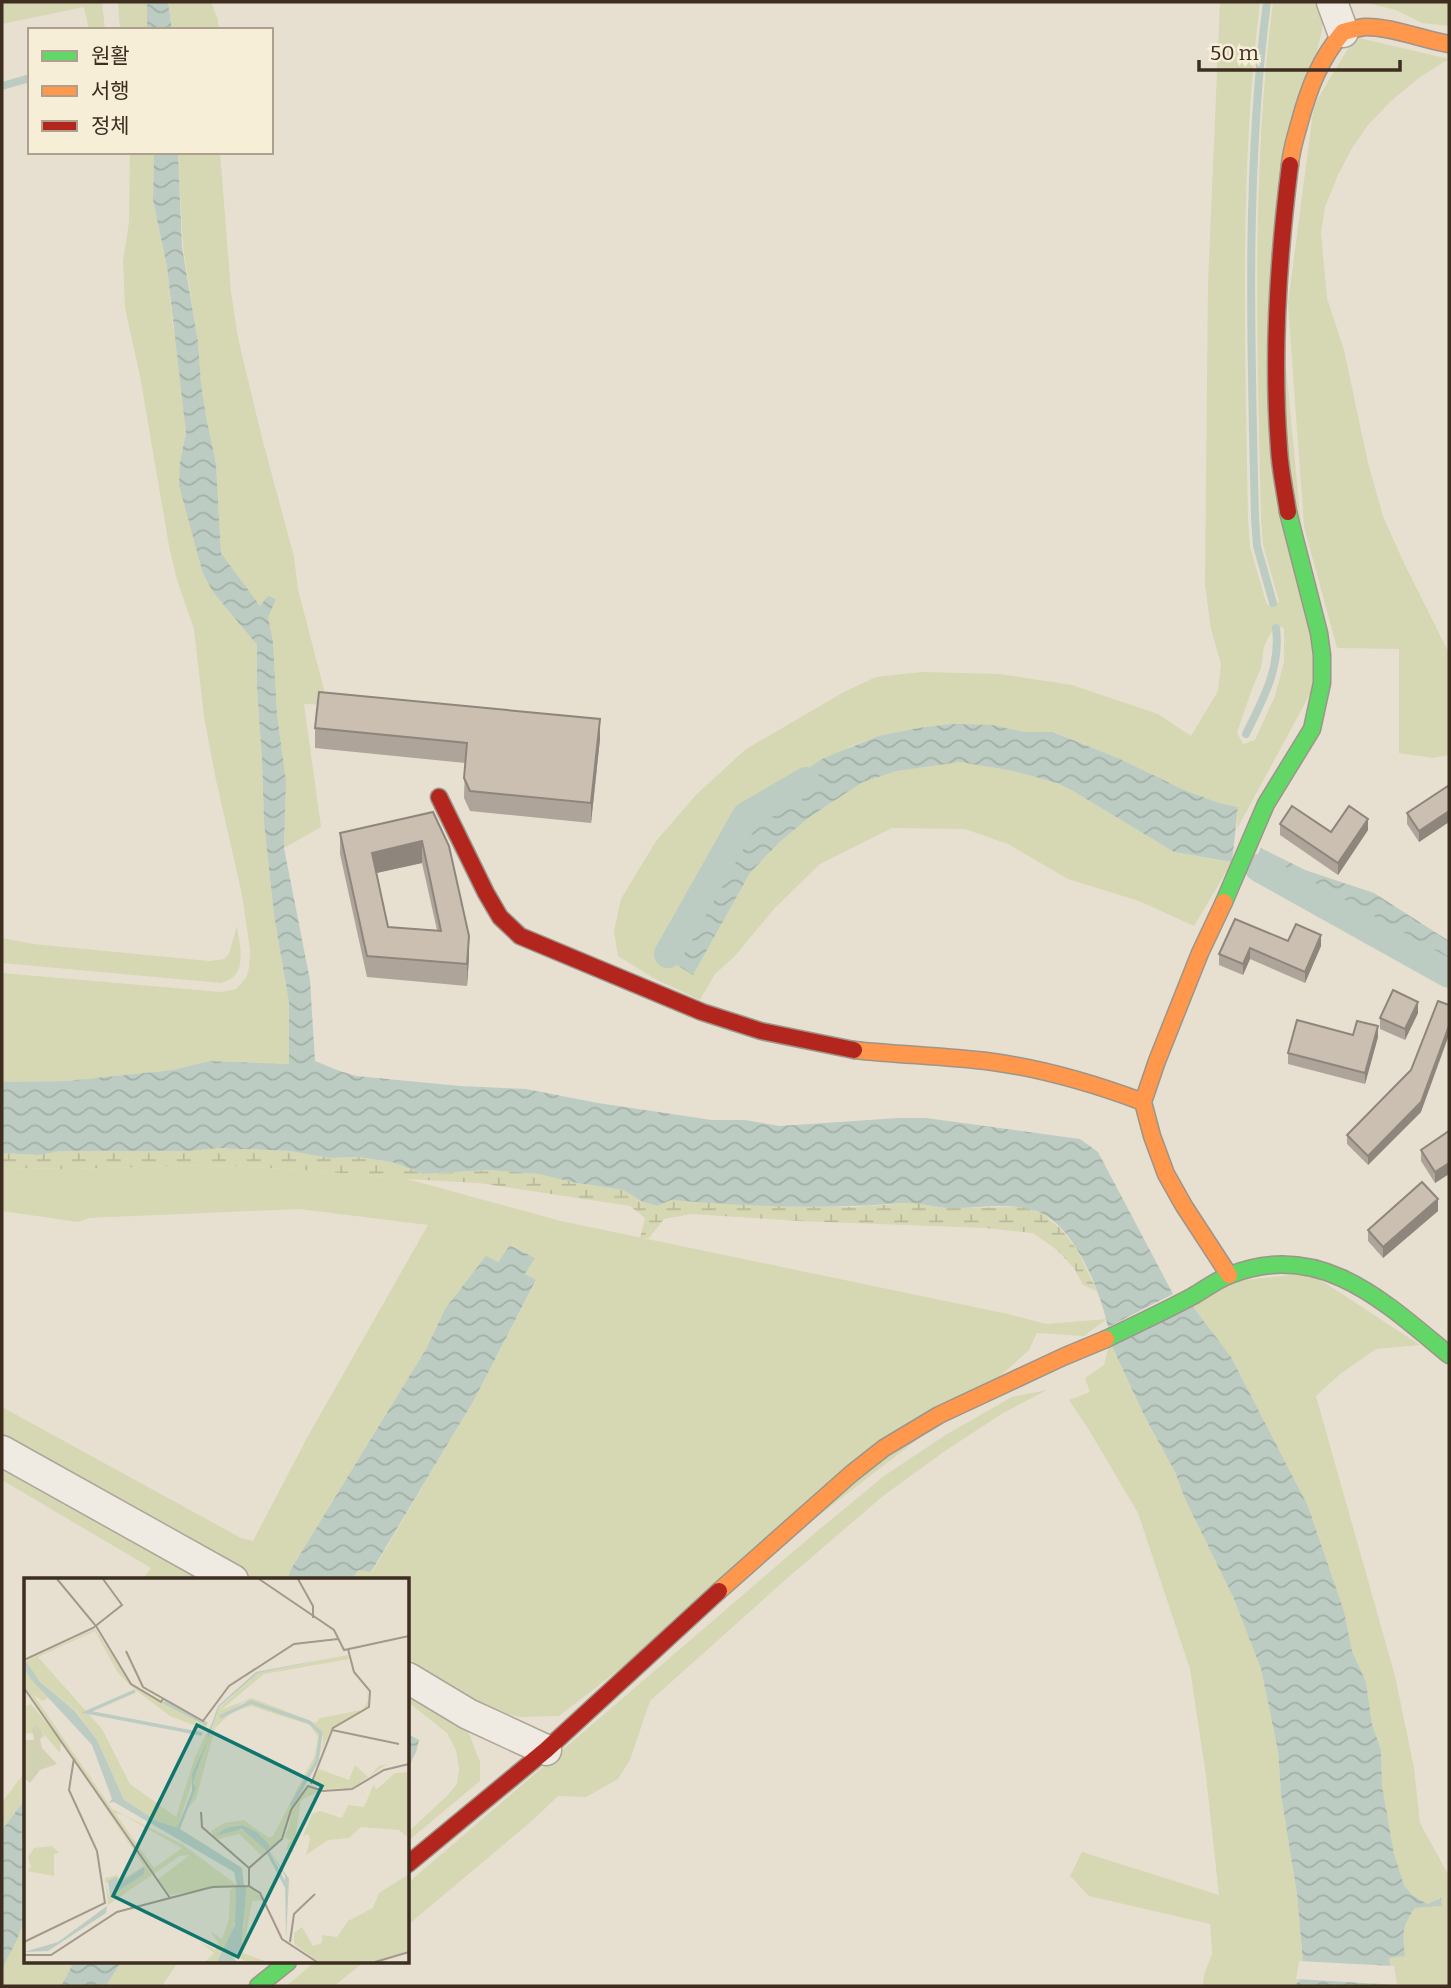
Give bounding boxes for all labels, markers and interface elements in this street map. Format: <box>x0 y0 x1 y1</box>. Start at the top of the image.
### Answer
legend <box>28 28 273 154</box>
scale bar <box>1199 28 1400 72</box>
text: 50 m <box>1210 40 1259 66</box>
text: 원활 <box>91 43 130 69</box>
text: 서행 <box>91 78 130 104</box>
text: 정체 <box>91 113 130 139</box>
inset map <box>24 1578 410 1964</box>

